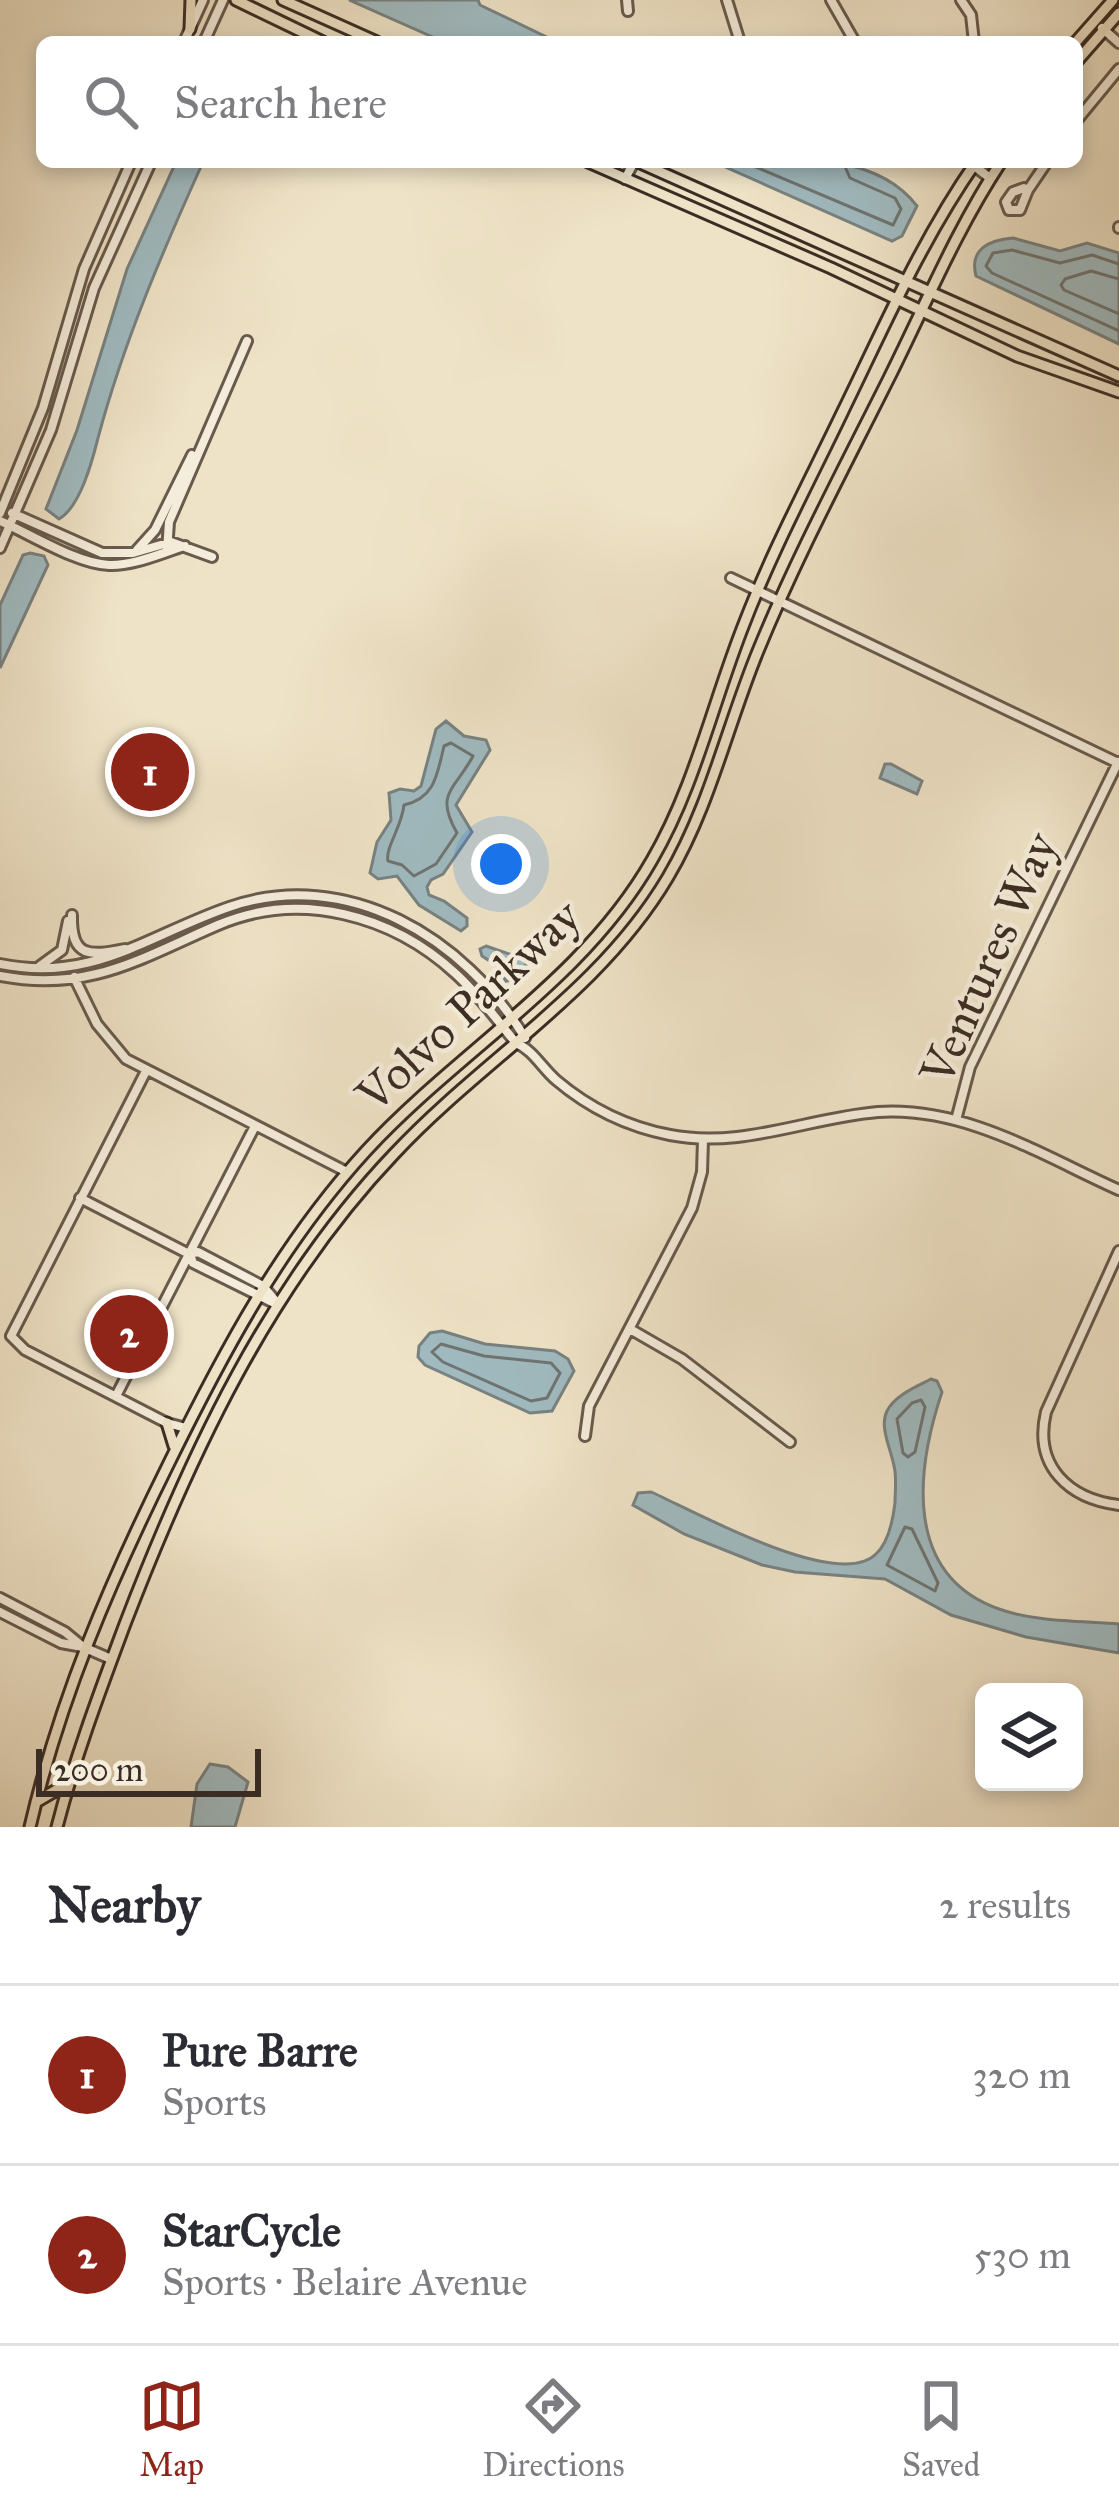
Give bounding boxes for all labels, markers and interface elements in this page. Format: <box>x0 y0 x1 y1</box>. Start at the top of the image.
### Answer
search box <box>36 36 1083 168</box>
icon: search <box>78 69 144 135</box>
text: Search here <box>174 75 387 130</box>
pin: 1 <box>111 727 189 817</box>
street label: Ventures Way <box>906 822 1071 1094</box>
your location <box>471 834 531 894</box>
street label: Volvo Parkway <box>343 886 594 1125</box>
pin: 2 <box>90 1289 168 1379</box>
map controls <box>975 1683 1083 1791</box>
button: layers <box>975 1683 1083 1791</box>
scale bar <box>36 1743 261 1796</box>
text: 200 m <box>54 1750 144 1790</box>
text: Nearby <box>48 1874 200 1936</box>
text: 2 results <box>939 1881 1071 1929</box>
text: Pure Barre <box>162 2023 358 2078</box>
text: 1 <box>79 2051 95 2099</box>
text: 320 m <box>972 2051 1071 2099</box>
text: Sports <box>162 2078 266 2126</box>
text: StarCycle <box>162 2203 341 2258</box>
text: 2 <box>77 2231 97 2279</box>
text: 530 m <box>973 2231 1071 2279</box>
text: Sports · Belaire Avenue <box>162 2258 528 2306</box>
tab: Map <box>139 2373 205 2485</box>
tab: Directions <box>482 2373 624 2485</box>
tab: Saved <box>902 2373 980 2485</box>

